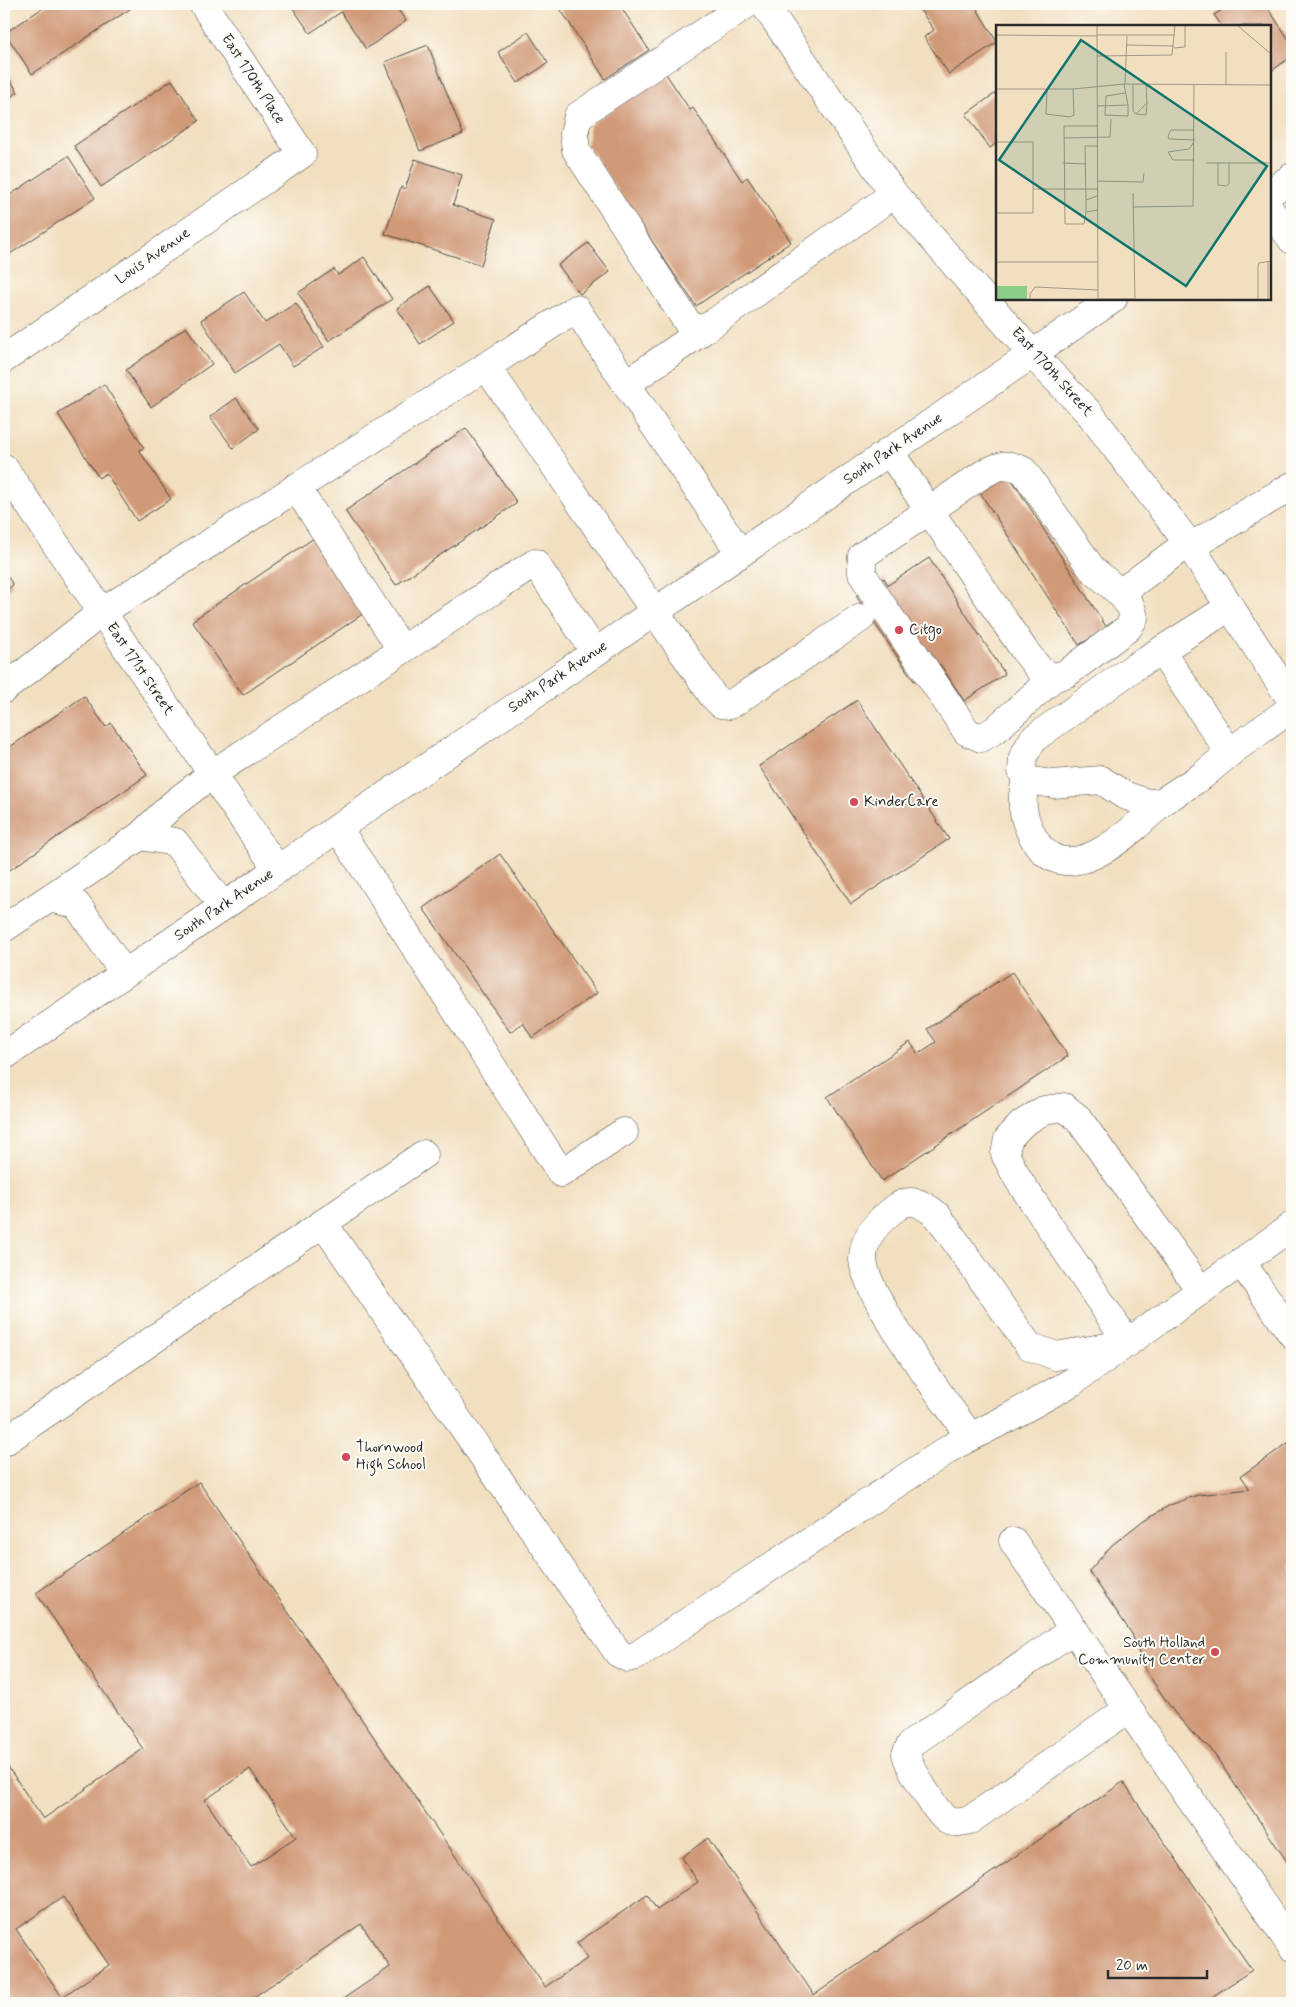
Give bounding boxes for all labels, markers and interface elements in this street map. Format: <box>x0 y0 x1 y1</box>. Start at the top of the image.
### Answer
inset map <box>996 25 1271 300</box>
street label: East 170th Place <box>216 30 290 128</box>
street label: Louis Avenue <box>112 223 194 289</box>
street label: East 170th Street <box>1007 323 1097 421</box>
street label: South Park Avenue <box>839 408 947 490</box>
street label: East 171st Street <box>102 619 179 719</box>
place label: Citgo <box>909 620 942 641</box>
marker: Citgo <box>893 624 905 636</box>
street label: South Park Avenue <box>504 636 612 718</box>
place label: KinderCare <box>864 792 939 812</box>
marker: KinderCare <box>848 796 860 808</box>
street label: South Park Avenue <box>170 864 278 946</box>
place label: Thornwood High School <box>356 1438 426 1476</box>
marker: Thornwood High School <box>340 1451 352 1463</box>
place label: South Holland Community Center <box>1078 1633 1205 1670</box>
marker: South Holland Community Center <box>1209 1646 1221 1658</box>
scale bar <box>1108 1947 1207 1979</box>
text: 20 m <box>1116 1956 1148 1976</box>

